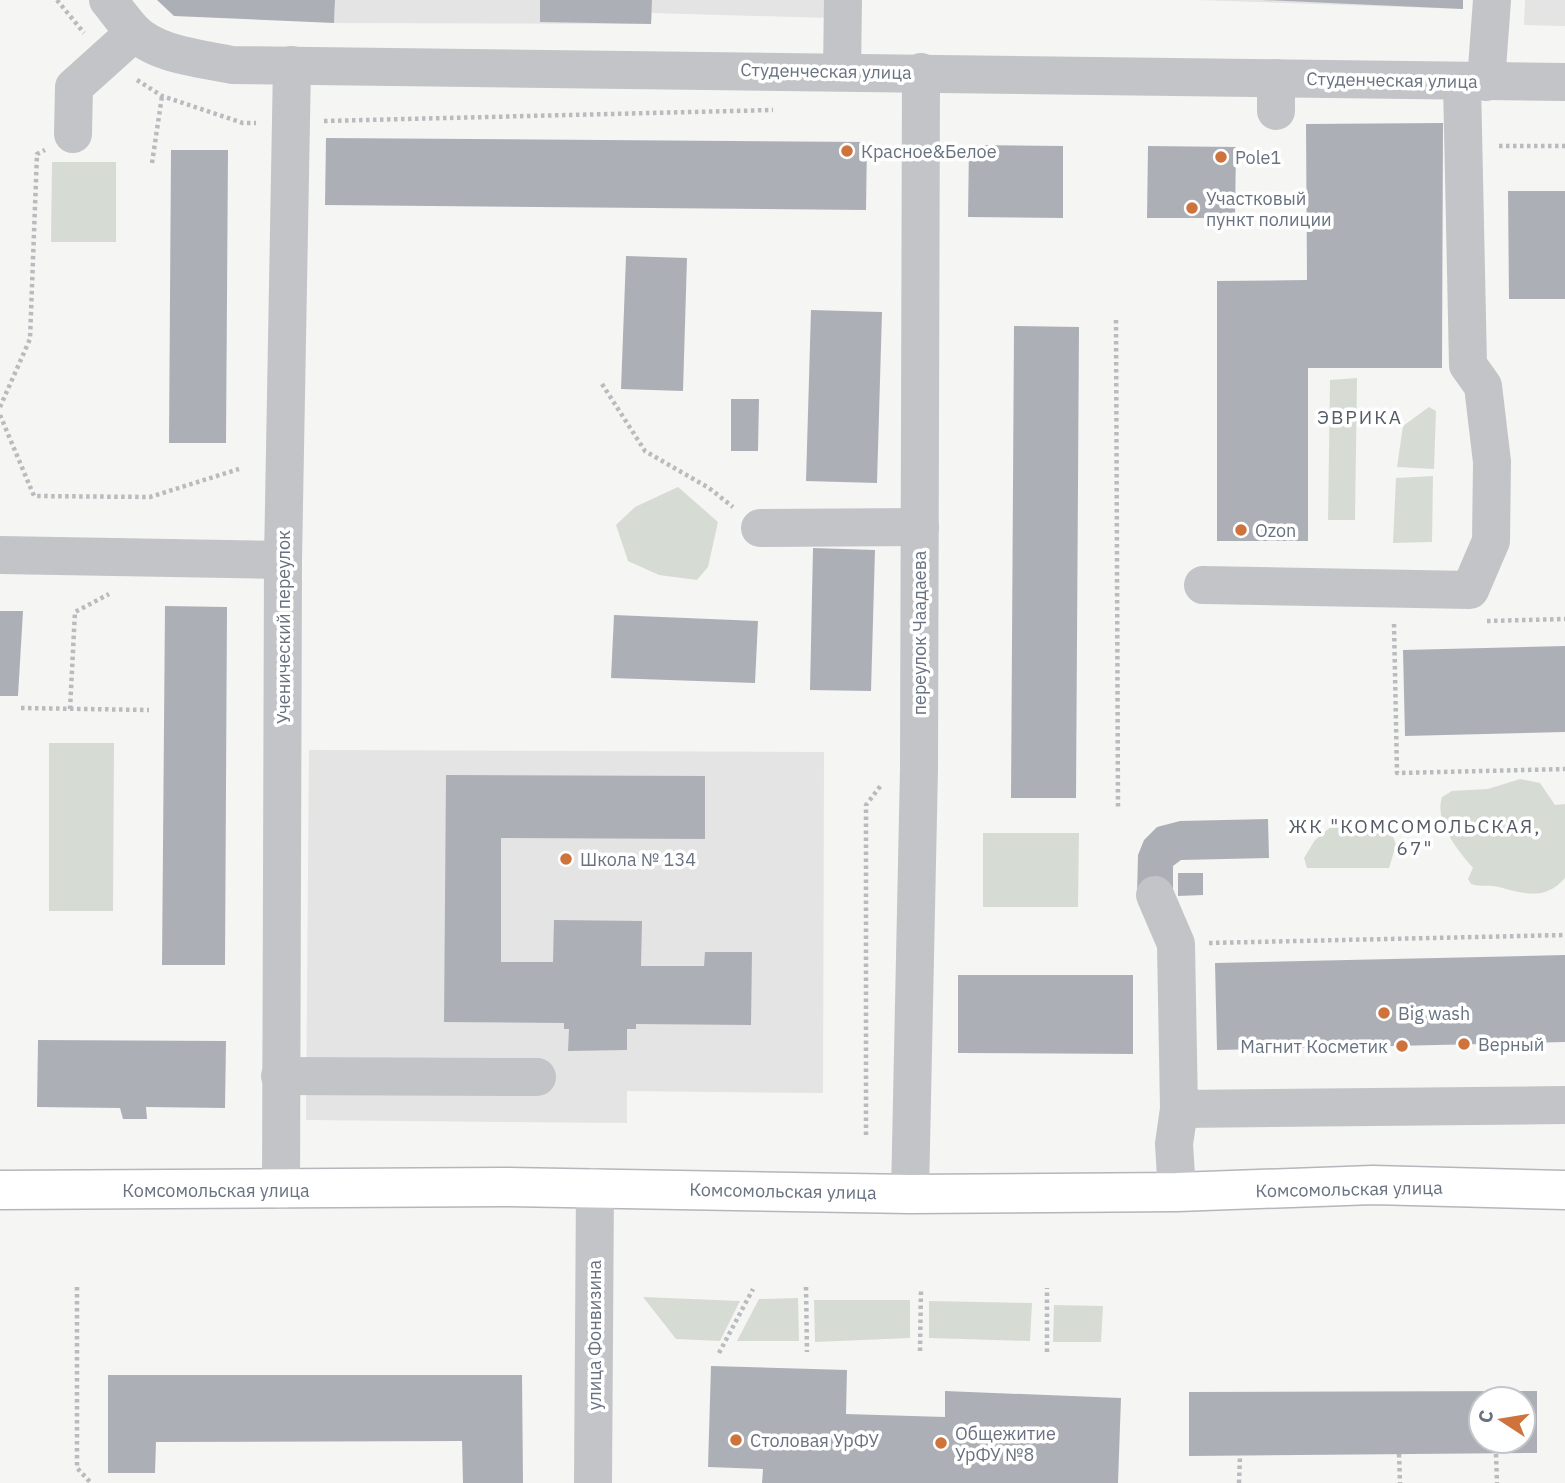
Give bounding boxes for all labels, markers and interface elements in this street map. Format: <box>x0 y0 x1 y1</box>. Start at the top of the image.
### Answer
street label: Студенческая улица <box>740 58 912 84</box>
street label: Студенческая улица <box>1306 67 1478 93</box>
place label: Красное&Белое <box>861 140 997 163</box>
marker: Красное&Белое <box>839 143 855 159</box>
place label: Pole1 <box>1235 146 1281 169</box>
marker: Pole1 <box>1213 149 1229 165</box>
place label: Участковый пункт полиции <box>1206 187 1332 231</box>
marker: Участковый пункт полиции <box>1184 200 1200 216</box>
district label: ЭВРИКА <box>1317 405 1403 429</box>
place label: Ozon <box>1255 519 1296 542</box>
marker: Ozon <box>1233 522 1249 538</box>
street label: Ученический переулок <box>272 530 295 724</box>
street label: переулок Чаадаева <box>908 550 931 715</box>
district label: ЖК "КОМСОМОЛЬСКАЯ, 67" <box>1289 814 1541 860</box>
place label: Школа № 134 <box>580 848 696 871</box>
marker: Школа № 134 <box>558 851 574 867</box>
place label: Big wash <box>1398 1002 1470 1025</box>
marker: Big wash <box>1376 1005 1392 1021</box>
place label: Верный <box>1478 1033 1544 1056</box>
place label: Магнит Косметик <box>1240 1035 1388 1058</box>
marker: Верный <box>1456 1036 1472 1052</box>
marker: Магнит Косметик <box>1394 1038 1410 1054</box>
street label: Комсомольская улица <box>1255 1176 1443 1202</box>
street label: Комсомольская улица <box>689 1178 877 1204</box>
street label: Комсомольская улица <box>122 1179 310 1202</box>
street label: улица Фонвизина <box>583 1259 606 1410</box>
north arrow <box>1467 1385 1537 1455</box>
text: С <box>1472 1408 1498 1425</box>
place label: Общежитие УрФУ №8 <box>955 1422 1056 1466</box>
place label: Столовая УрФУ <box>750 1429 879 1452</box>
marker: Столовая УрФУ <box>728 1432 744 1448</box>
marker: Общежитие УрФУ №8 <box>933 1435 949 1451</box>

